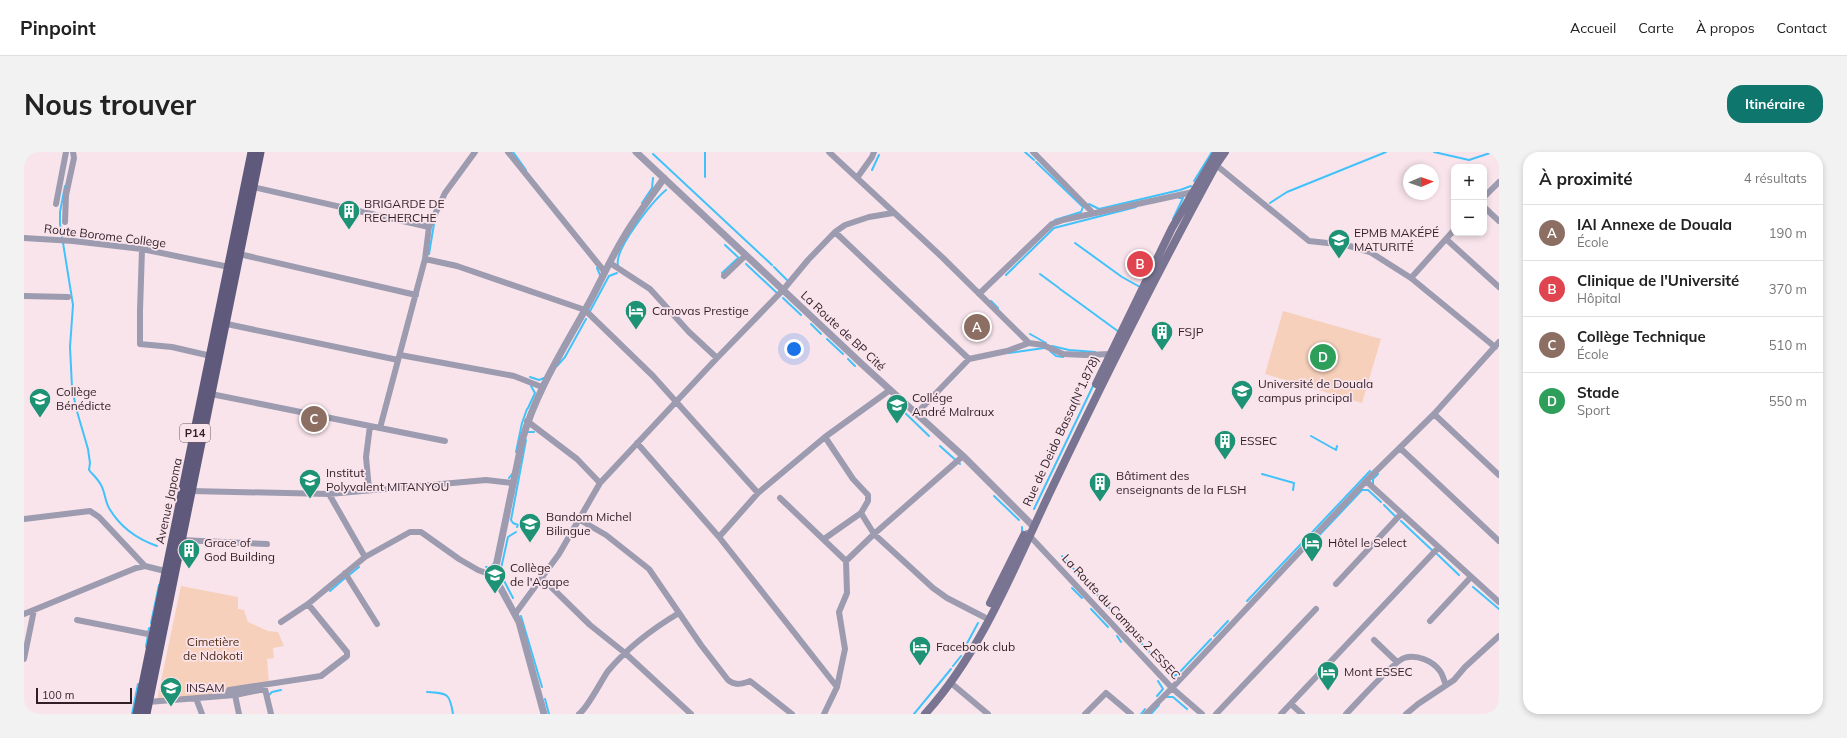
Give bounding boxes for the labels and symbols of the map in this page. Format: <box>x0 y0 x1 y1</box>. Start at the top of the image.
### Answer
north arrow <box>1403 164 1439 200</box>
place label: BRIGARDE DE RECHERCHE <box>364 196 445 225</box>
building icon: BRIGARDE DE RECHERCHE <box>336 198 362 231</box>
street label: Route Borome College <box>43 221 167 250</box>
place label: EPMB MAKÉPÉ MATURITÉ <box>1354 225 1439 254</box>
school or university icon: EPMB MAKÉPÉ MATURITÉ <box>1326 227 1352 260</box>
pin: B <box>1127 249 1153 279</box>
street label: La Route de BP Cité <box>798 288 889 374</box>
hotel icon: Canovas Prestige <box>623 298 649 331</box>
place label: Canovas Prestige <box>652 303 749 318</box>
pin: A <box>964 312 990 342</box>
building icon: FSJP <box>1149 319 1175 352</box>
place label: FSJP <box>1178 324 1204 339</box>
your location <box>784 339 804 359</box>
pin: D <box>1310 342 1336 372</box>
street label: Rue de Deido Bassa(N°1.878) <box>1019 353 1102 508</box>
place label: Université de Douala campus principal <box>1258 376 1373 405</box>
school or university icon: Université de Douala campus principal <box>1229 378 1255 411</box>
place label: Collège Bénédicte <box>56 384 111 413</box>
school or university icon: Collège Bénédicte <box>27 386 53 419</box>
place label: Collége André Malraux <box>912 390 995 419</box>
school or university icon: Collége André Malraux <box>884 392 910 425</box>
pin: C <box>301 404 327 434</box>
road number: P14 <box>180 424 210 442</box>
building icon: ESSEC <box>1212 428 1238 461</box>
place label: ESSEC <box>1240 433 1277 448</box>
street label: Avenue Japoma <box>152 456 185 545</box>
place label: Institut Polyvalent MITANYOU <box>326 465 449 494</box>
school or university icon: Institut Polyvalent MITANYOU <box>297 467 323 500</box>
place label: Bâtiment des enseignants de la FLSH <box>1116 468 1246 497</box>
building icon: Bâtiment des enseignants de la FLSH <box>1087 470 1113 503</box>
place label: Bandom Michel Bilingue <box>546 509 632 538</box>
school or university icon: Bandom Michel Bilingue <box>517 511 543 544</box>
hotel icon: Hôtel le Select <box>1299 530 1325 563</box>
place label: Grace of God Building <box>204 535 275 564</box>
place label: Hôtel le Select <box>1328 535 1407 550</box>
building icon: Grace of God Building <box>176 537 202 570</box>
street label: La Route du Campus 2 ESSEC <box>1059 551 1184 683</box>
place label: Collège de l'Agape <box>510 560 569 589</box>
school or university icon: Collège de l'Agape <box>482 562 508 595</box>
park label: Cimetière de Ndokoti <box>183 634 243 663</box>
hotel icon: Facebook club <box>907 634 933 667</box>
place label: Facebook club <box>936 639 1015 654</box>
hotel icon: Mont ESSEC <box>1315 659 1341 692</box>
place label: Mont ESSEC <box>1344 664 1413 679</box>
school or university icon: INSAM <box>158 675 184 708</box>
place label: INSAM <box>186 680 225 695</box>
scale bar <box>36 686 132 705</box>

